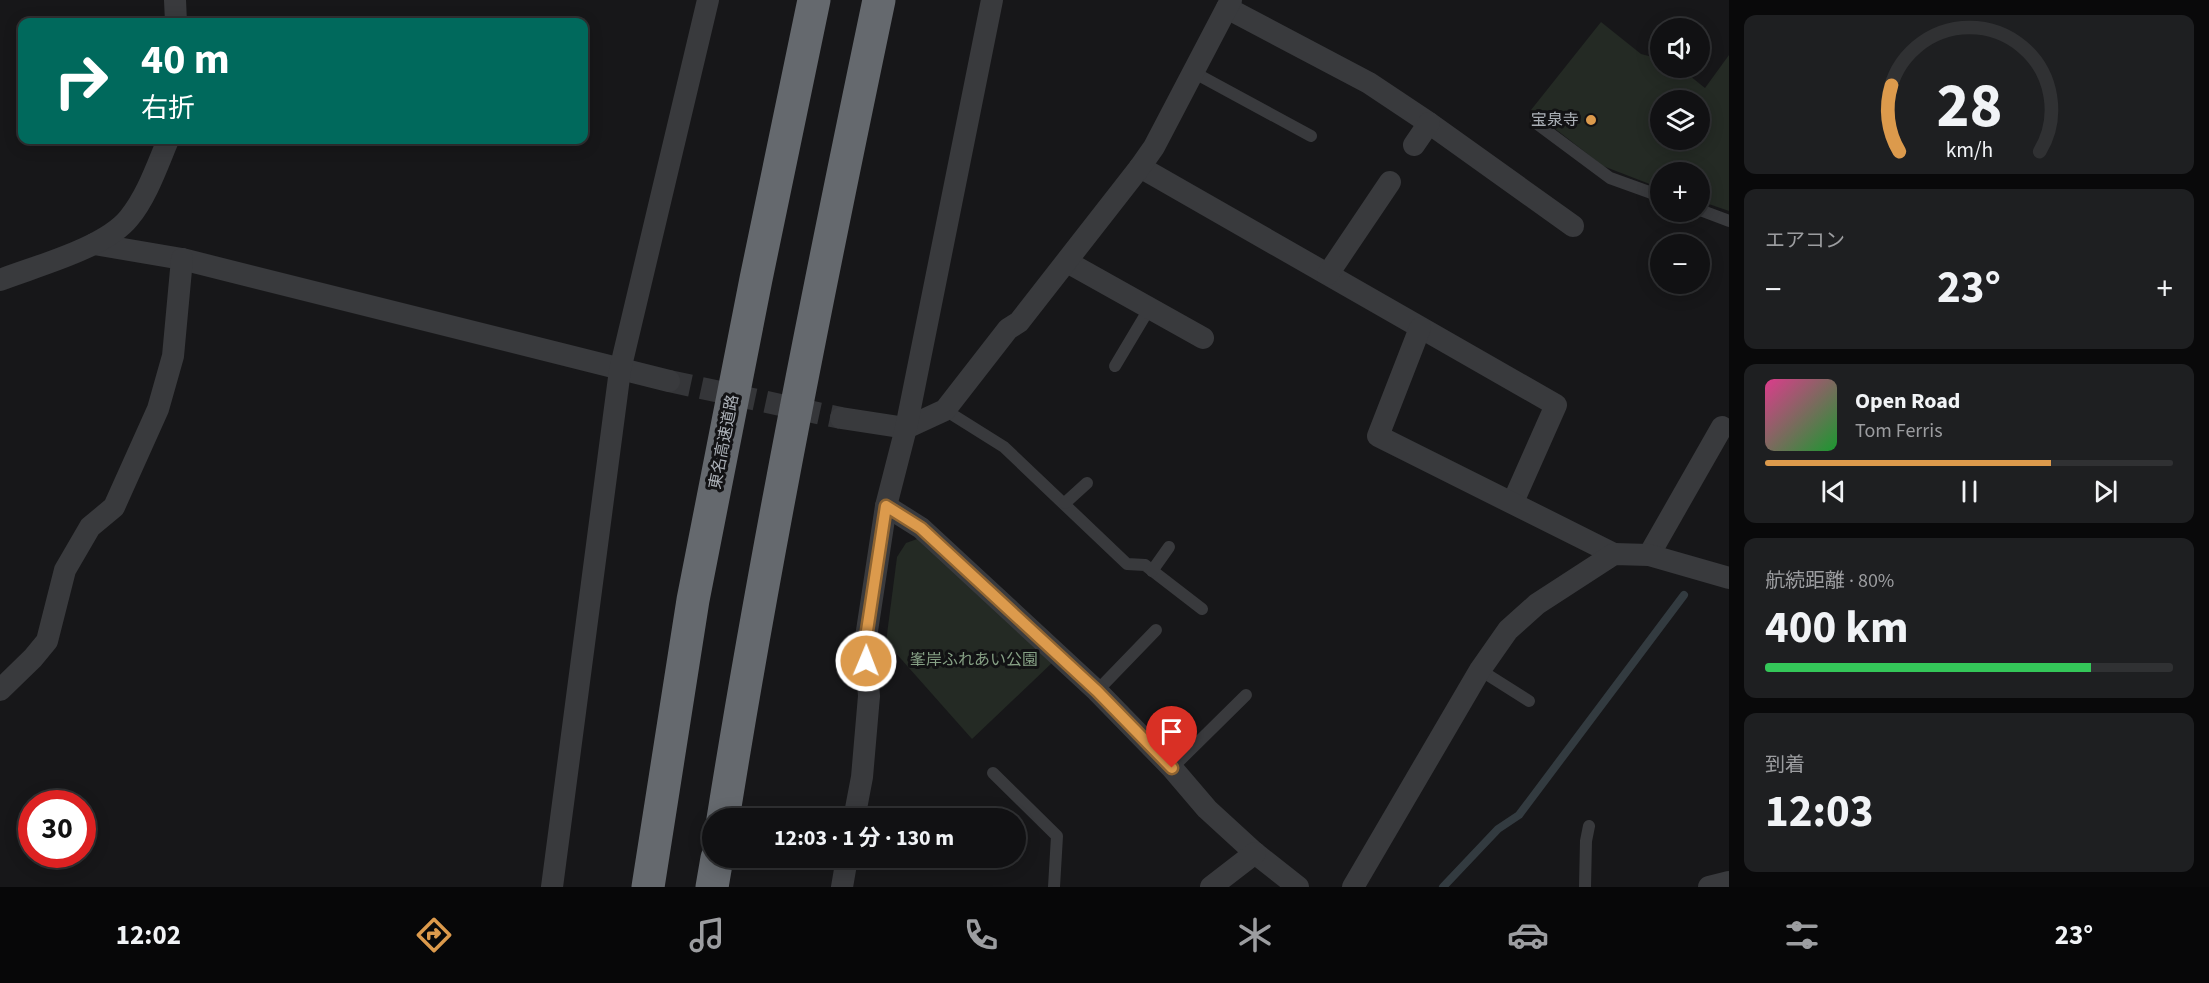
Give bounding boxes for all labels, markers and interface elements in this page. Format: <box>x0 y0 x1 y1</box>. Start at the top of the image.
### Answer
map controls <box>1650 18 1710 294</box>
button: sound <box>1650 18 1710 78</box>
text: 40 m <box>141 30 230 90</box>
icon: right <box>42 42 120 120</box>
text: 28 <box>1936 62 2002 151</box>
text: 右折 <box>141 89 195 128</box>
button: layers <box>1650 90 1710 150</box>
place label: 宝泉寺 <box>1531 109 1579 131</box>
marker: 宝泉寺 <box>1584 113 1598 127</box>
text: km/h <box>1945 135 1993 166</box>
button: + <box>1650 162 1710 222</box>
text: エアコン <box>1765 227 1845 255</box>
button: − <box>1650 234 1710 294</box>
text: 23° <box>1937 256 2001 320</box>
text: − <box>1765 266 1781 313</box>
text: + <box>2157 266 2173 313</box>
text: Open Road <box>1855 385 1960 417</box>
street label: 東名高速道路 <box>704 393 744 491</box>
text: Tom Ferris <box>1855 417 1943 445</box>
icon: previous <box>1817 475 1850 508</box>
icon: pause <box>1953 475 1986 508</box>
icon: next <box>2089 475 2122 508</box>
text: 航続距離 · 80% <box>1765 567 1894 595</box>
text: 400 km <box>1765 596 1909 660</box>
position arrow <box>834 629 898 693</box>
park label: 峯岸ふれあい公園 <box>910 649 1038 671</box>
pin <box>1146 706 1197 768</box>
icon: arrive <box>1155 715 1188 748</box>
text: 到着 <box>1765 751 1805 779</box>
text: 12:03 <box>1765 780 1874 844</box>
speed limit sign: 30 <box>18 790 96 868</box>
text: 12:03 · 1 分 · 130 m <box>774 822 954 854</box>
icon: directions <box>413 914 455 956</box>
icon: music <box>686 914 728 956</box>
icon: phone <box>960 914 1002 956</box>
icon: climate <box>1234 914 1276 956</box>
icon: car <box>1507 914 1549 956</box>
icon: filters <box>1781 914 1823 956</box>
text: 12:02 <box>116 916 181 955</box>
text: 23° <box>2055 916 2093 955</box>

